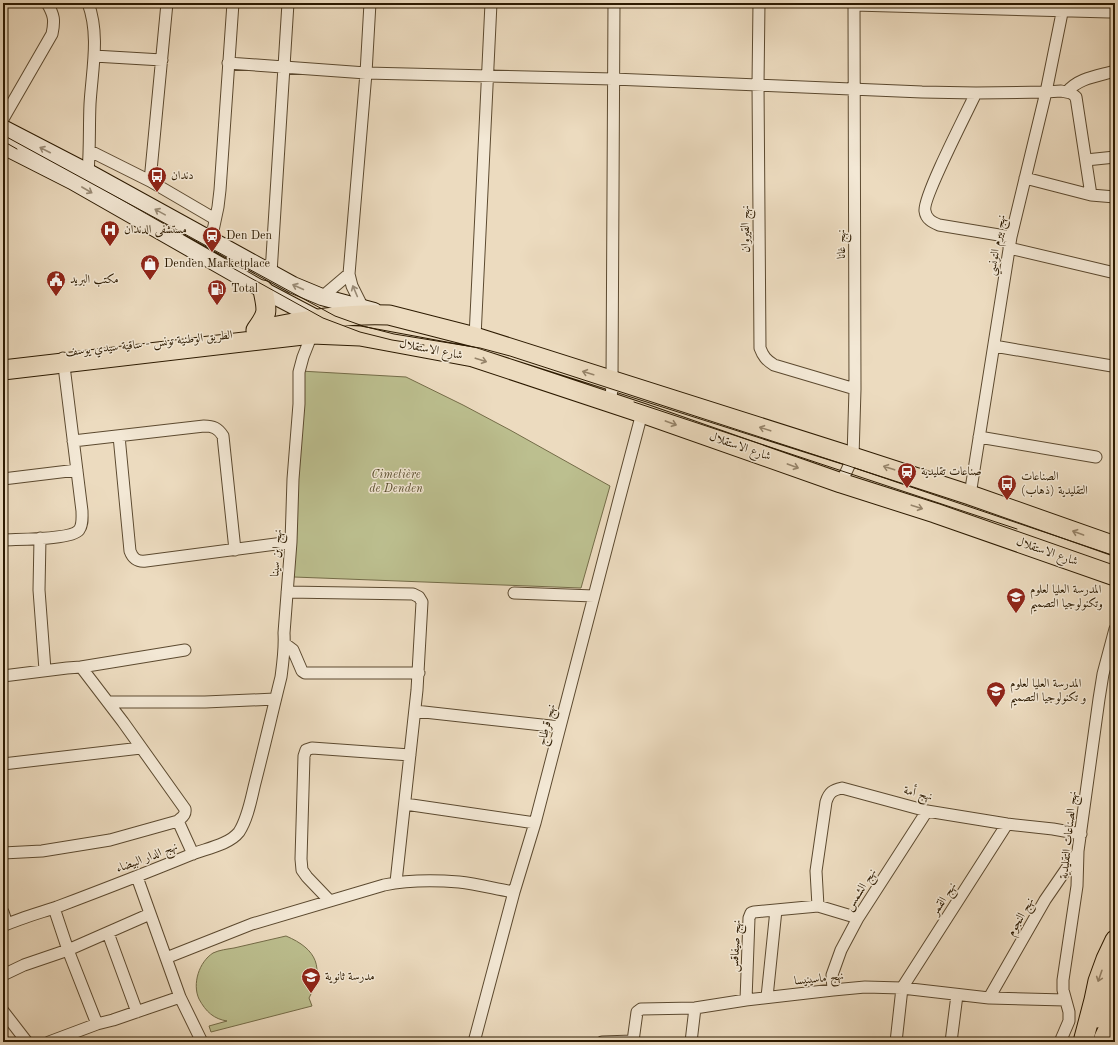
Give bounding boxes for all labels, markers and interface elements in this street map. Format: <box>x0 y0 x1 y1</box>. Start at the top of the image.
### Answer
one-way arrow <box>40 145 52 153</box>
bus stop icon: دندان <box>146 165 168 193</box>
place label: دندان <box>171 170 194 182</box>
one-way arrow <box>81 186 93 194</box>
street label: نهج القيروان <box>740 205 756 253</box>
one-way arrow <box>154 207 166 215</box>
street label: نهج بيرم التونسي <box>986 214 1012 277</box>
hospital icon: مستشفى الدندان <box>99 219 121 247</box>
place label: مستشفى الدندان <box>124 224 187 238</box>
station icon: Den Den <box>201 225 223 253</box>
street label: نهج غانا <box>836 229 852 259</box>
place label: Den Den <box>226 230 273 242</box>
shop icon: Denden Marketplace <box>139 253 161 281</box>
place label: Denden Marketplace <box>164 258 270 270</box>
public building icon: مكتب البريد <box>45 269 67 297</box>
place label: مكتب البريد <box>70 273 119 287</box>
fuel station icon: Total <box>206 278 228 306</box>
place label: Total <box>231 283 258 295</box>
one-way arrow <box>293 283 305 290</box>
one-way arrow <box>350 286 358 298</box>
street label: الطريق الوطنية تونس - ساقية سيدي يوسف <box>65 329 234 362</box>
street label: شارع الاستقلال <box>398 338 464 366</box>
one-way arrow <box>474 357 487 364</box>
one-way arrow <box>582 369 595 376</box>
one-way arrow <box>664 420 677 427</box>
one-way arrow <box>759 425 772 432</box>
street label: شارع الاستقلال <box>706 431 773 467</box>
station icon: صناعات تقليدية <box>896 461 918 489</box>
one-way arrow <box>787 463 799 471</box>
one-way arrow <box>883 464 895 472</box>
place label: صناعات تقليدية <box>921 466 982 479</box>
park label: Cimetière de Denden <box>369 469 423 495</box>
place label: الصناعات التقليدية (ذهاب) <box>1021 471 1088 498</box>
bus stop icon: الصناعات التقليدية (ذهاب) <box>996 473 1018 501</box>
one-way arrow <box>910 504 923 511</box>
street label: نهج ابن سينا <box>269 529 289 578</box>
one-way arrow <box>1073 529 1085 537</box>
street label: شارع الاستقلال <box>1013 536 1080 572</box>
place label: المدرسة العليا لعلوم وتكنولوجيا التصميم <box>1030 584 1103 615</box>
school or university icon: المدرسة العليا لعلوم وتكنولوجيا التصميم <box>1005 586 1027 614</box>
place label: المدرسة العليا لعلوم و تكنولوجيا التصميم <box>1010 678 1086 709</box>
school or university icon: المدرسة العليا لعلوم و تكنولوجيا التصميم <box>985 680 1007 708</box>
street label: نهج قرطاج <box>536 703 562 748</box>
street label: نهج أمة <box>901 782 934 807</box>
street label: نهج الصناعات التقليدية <box>1058 790 1084 880</box>
street label: نهج الدار البيضاء <box>115 841 181 879</box>
street label: نهج الشمس <box>843 867 882 915</box>
street label: نهج القمر <box>928 881 962 921</box>
street label: نهج النجوم <box>1005 896 1040 940</box>
street label: نهج صيفاقس <box>729 919 747 973</box>
school or university icon: مدرسة ثانوية <box>300 966 322 994</box>
street label: نهج ماسينيسا <box>794 970 845 992</box>
one-way arrow <box>1096 970 1103 983</box>
place label: مدرسة ثانوية <box>325 971 375 984</box>

